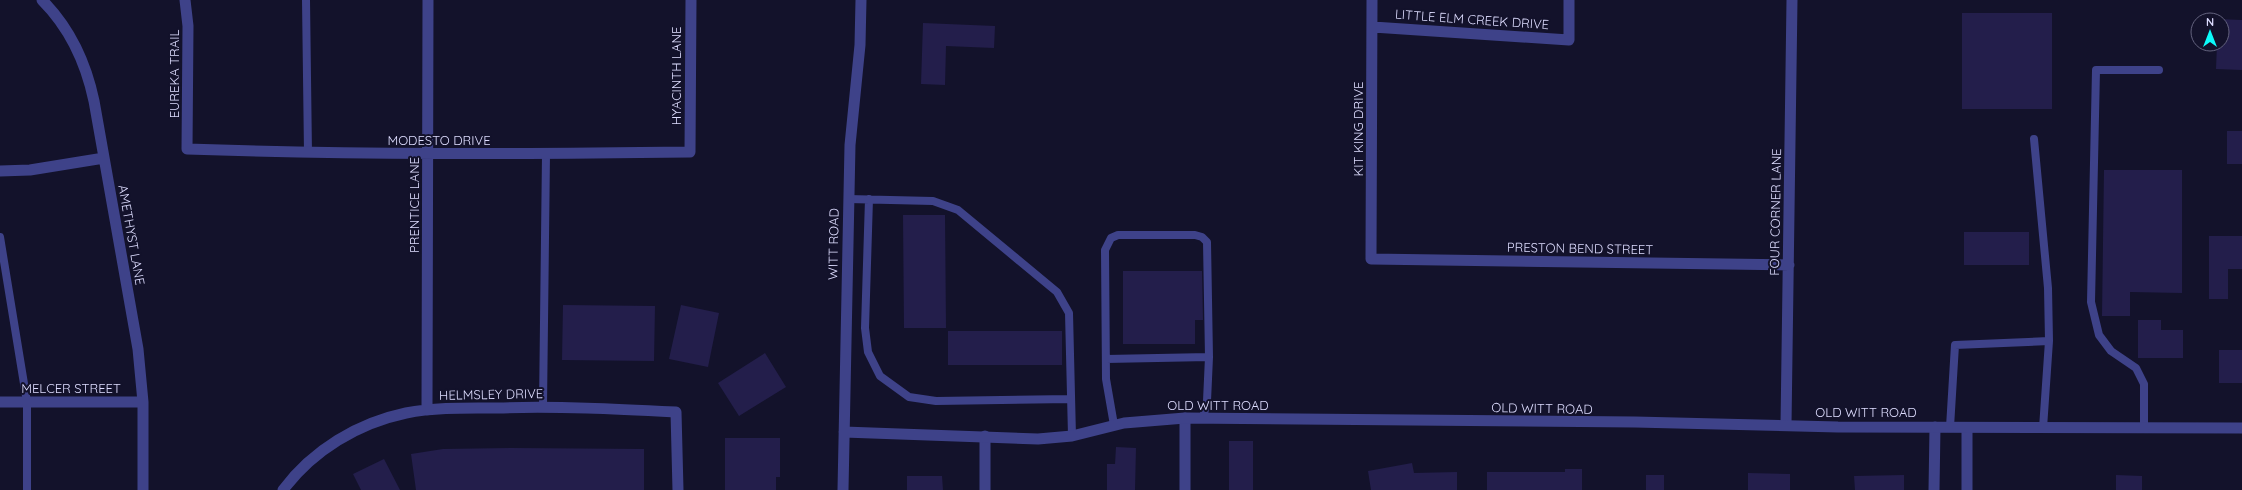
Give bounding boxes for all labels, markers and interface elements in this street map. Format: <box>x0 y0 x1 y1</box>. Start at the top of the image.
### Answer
street label: LITTLE ELM CREEK DRIVE <box>1394 6 1550 32</box>
north arrow <box>2190 12 2230 52</box>
text: N <box>2206 15 2214 29</box>
street label: HYACINTH LANE <box>668 27 684 125</box>
street label: EUREKA TRAIL <box>166 30 182 118</box>
street label: KIT KING DRIVE <box>1350 82 1366 176</box>
street label: MODESTO DRIVE <box>387 132 491 148</box>
street label: FOUR CORNER LANE <box>1766 148 1784 276</box>
street label: PRENTICE LANE <box>406 157 422 253</box>
street label: AMETHYST LANE <box>115 184 149 286</box>
street label: WITT ROAD <box>824 208 842 280</box>
street label: PRESTON BEND STREET <box>1507 239 1653 257</box>
street label: MELCER STREET <box>21 380 121 396</box>
street label: HELMSLEY DRIVE <box>439 385 543 403</box>
street label: OLD WITT ROAD <box>1167 397 1269 413</box>
street label: OLD WITT ROAD <box>1491 399 1593 417</box>
street label: OLD WITT ROAD <box>1815 404 1917 420</box>

